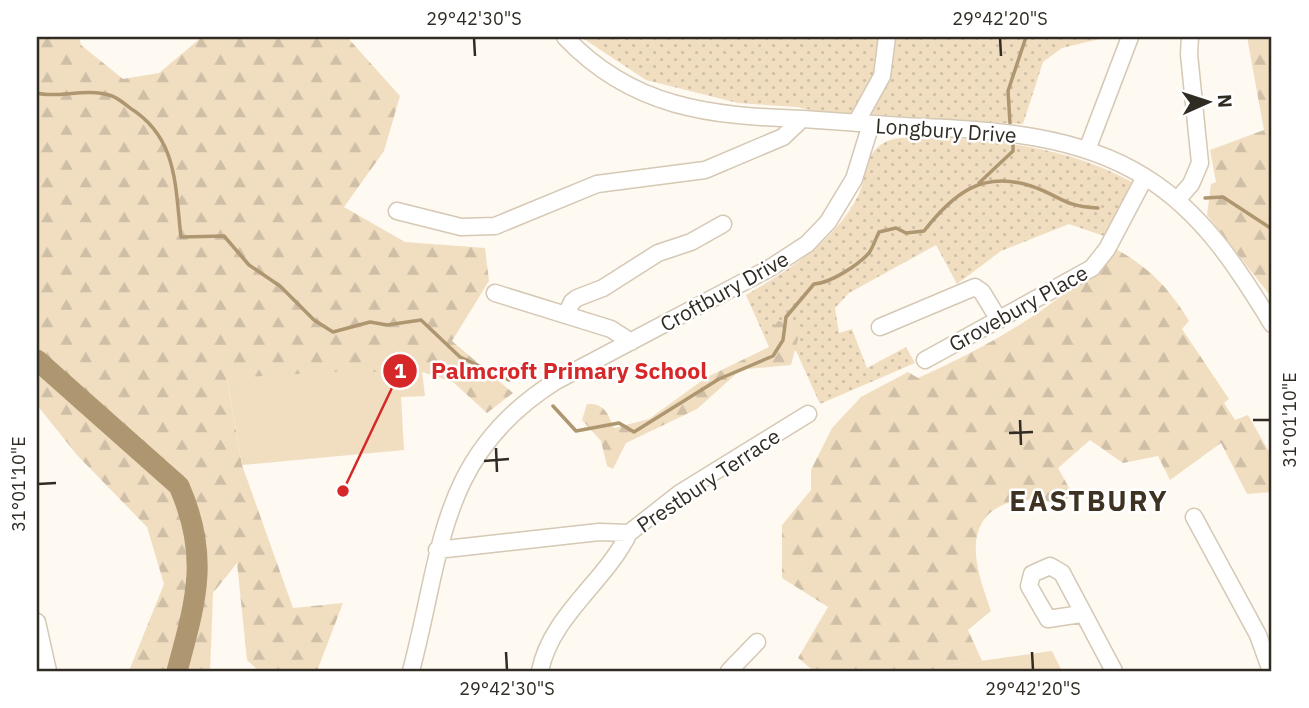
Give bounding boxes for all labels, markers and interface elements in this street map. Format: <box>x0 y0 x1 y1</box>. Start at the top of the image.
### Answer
text: 29°42'30"S <box>426 7 522 30</box>
text: 29°42'20"S <box>952 7 1048 30</box>
north arrow <box>1172 66 1242 136</box>
text: N <box>1213 94 1237 109</box>
street label: Longbury Drive <box>875 111 1017 149</box>
street label: Croftbury Drive <box>655 244 793 338</box>
street label: Grovebury Place <box>944 258 1092 358</box>
callout: Palmcroft Primary School <box>382 349 721 393</box>
text: Palmcroft Primary School <box>431 355 707 385</box>
text: 1 <box>394 356 407 384</box>
text: 31°01'10"E <box>1278 372 1301 468</box>
street label: Prestbury Terrace <box>631 422 785 538</box>
text: 31°01'10"E <box>7 436 30 532</box>
district label: EASTBURY <box>1009 482 1169 519</box>
text: 29°42'30"S <box>459 677 555 700</box>
text: 29°42'20"S <box>985 677 1081 700</box>

